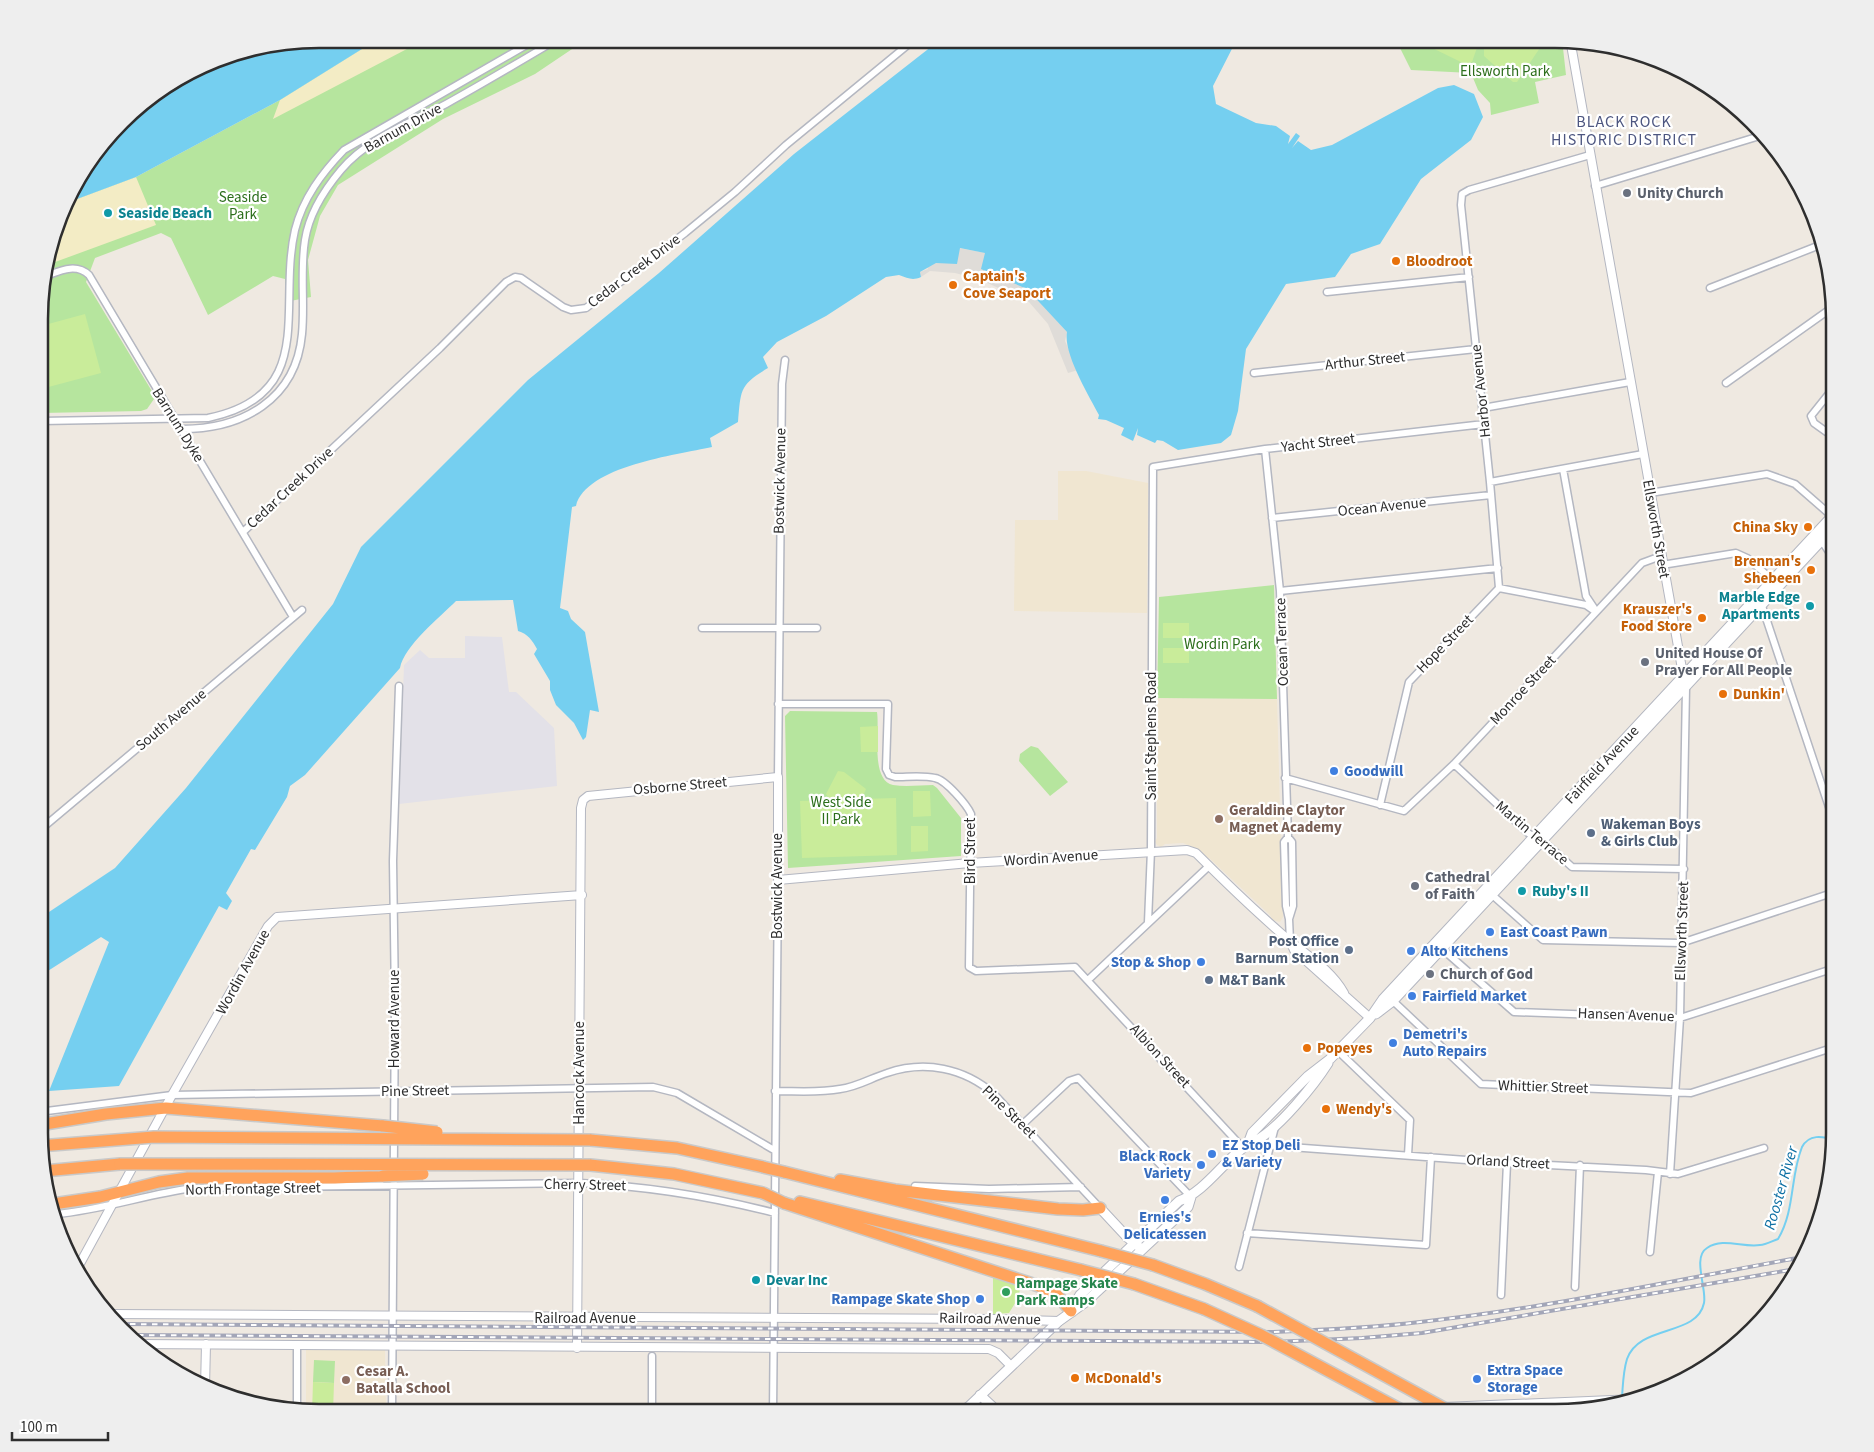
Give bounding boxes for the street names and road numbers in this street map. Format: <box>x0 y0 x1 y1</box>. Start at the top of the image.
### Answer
street label: Barnum Drive <box>360 98 446 158</box>
street label: Cedar Creek Drive <box>583 229 685 313</box>
street label: Harbor Avenue <box>1466 343 1496 439</box>
street label: Arthur Street <box>1324 346 1406 376</box>
street label: Barnum Dyke <box>147 384 209 466</box>
street label: Bostwick Avenue <box>769 428 791 534</box>
street label: Yacht Street <box>1279 428 1356 458</box>
street label: Cedar Creek Drive <box>242 442 338 534</box>
street label: Ellsworth Street <box>1637 478 1675 580</box>
street label: Ocean Avenue <box>1337 492 1427 522</box>
street label: Ocean Terrace <box>1270 597 1294 687</box>
street label: Hope Street <box>1412 610 1478 678</box>
street label: Monroe Street <box>1485 650 1561 730</box>
street label: Saint Stephens Road <box>1141 671 1162 801</box>
street label: South Avenue <box>131 684 211 756</box>
street label: Fairfield Avenue <box>1560 721 1644 809</box>
street label: Osborne Street <box>632 771 728 801</box>
street label: Martin Terrace <box>1491 796 1573 870</box>
street label: Bird Street <box>960 818 981 884</box>
street label: Bostwick Avenue <box>767 833 788 939</box>
street label: Wordin Avenue <box>1003 844 1099 872</box>
street label: Ellsworth Street <box>1670 881 1694 981</box>
street label: Wordin Avenue <box>211 926 275 1018</box>
street label: Howard Avenue <box>384 970 405 1068</box>
street label: Hansen Avenue <box>1577 1003 1675 1027</box>
street label: Albion Street <box>1125 1019 1195 1093</box>
street label: Hancock Avenue <box>569 1021 590 1125</box>
street label: Whittier Street <box>1497 1075 1589 1099</box>
street label: Pine Street <box>381 1080 449 1102</box>
street label: Pine Street <box>977 1081 1041 1143</box>
street label: Orland Street <box>1466 1149 1550 1175</box>
street label: Cherry Street <box>544 1174 626 1196</box>
street label: North Frontage Street <box>185 1177 321 1201</box>
street label: Railroad Avenue <box>534 1308 636 1329</box>
street label: Railroad Avenue <box>939 1308 1041 1330</box>

